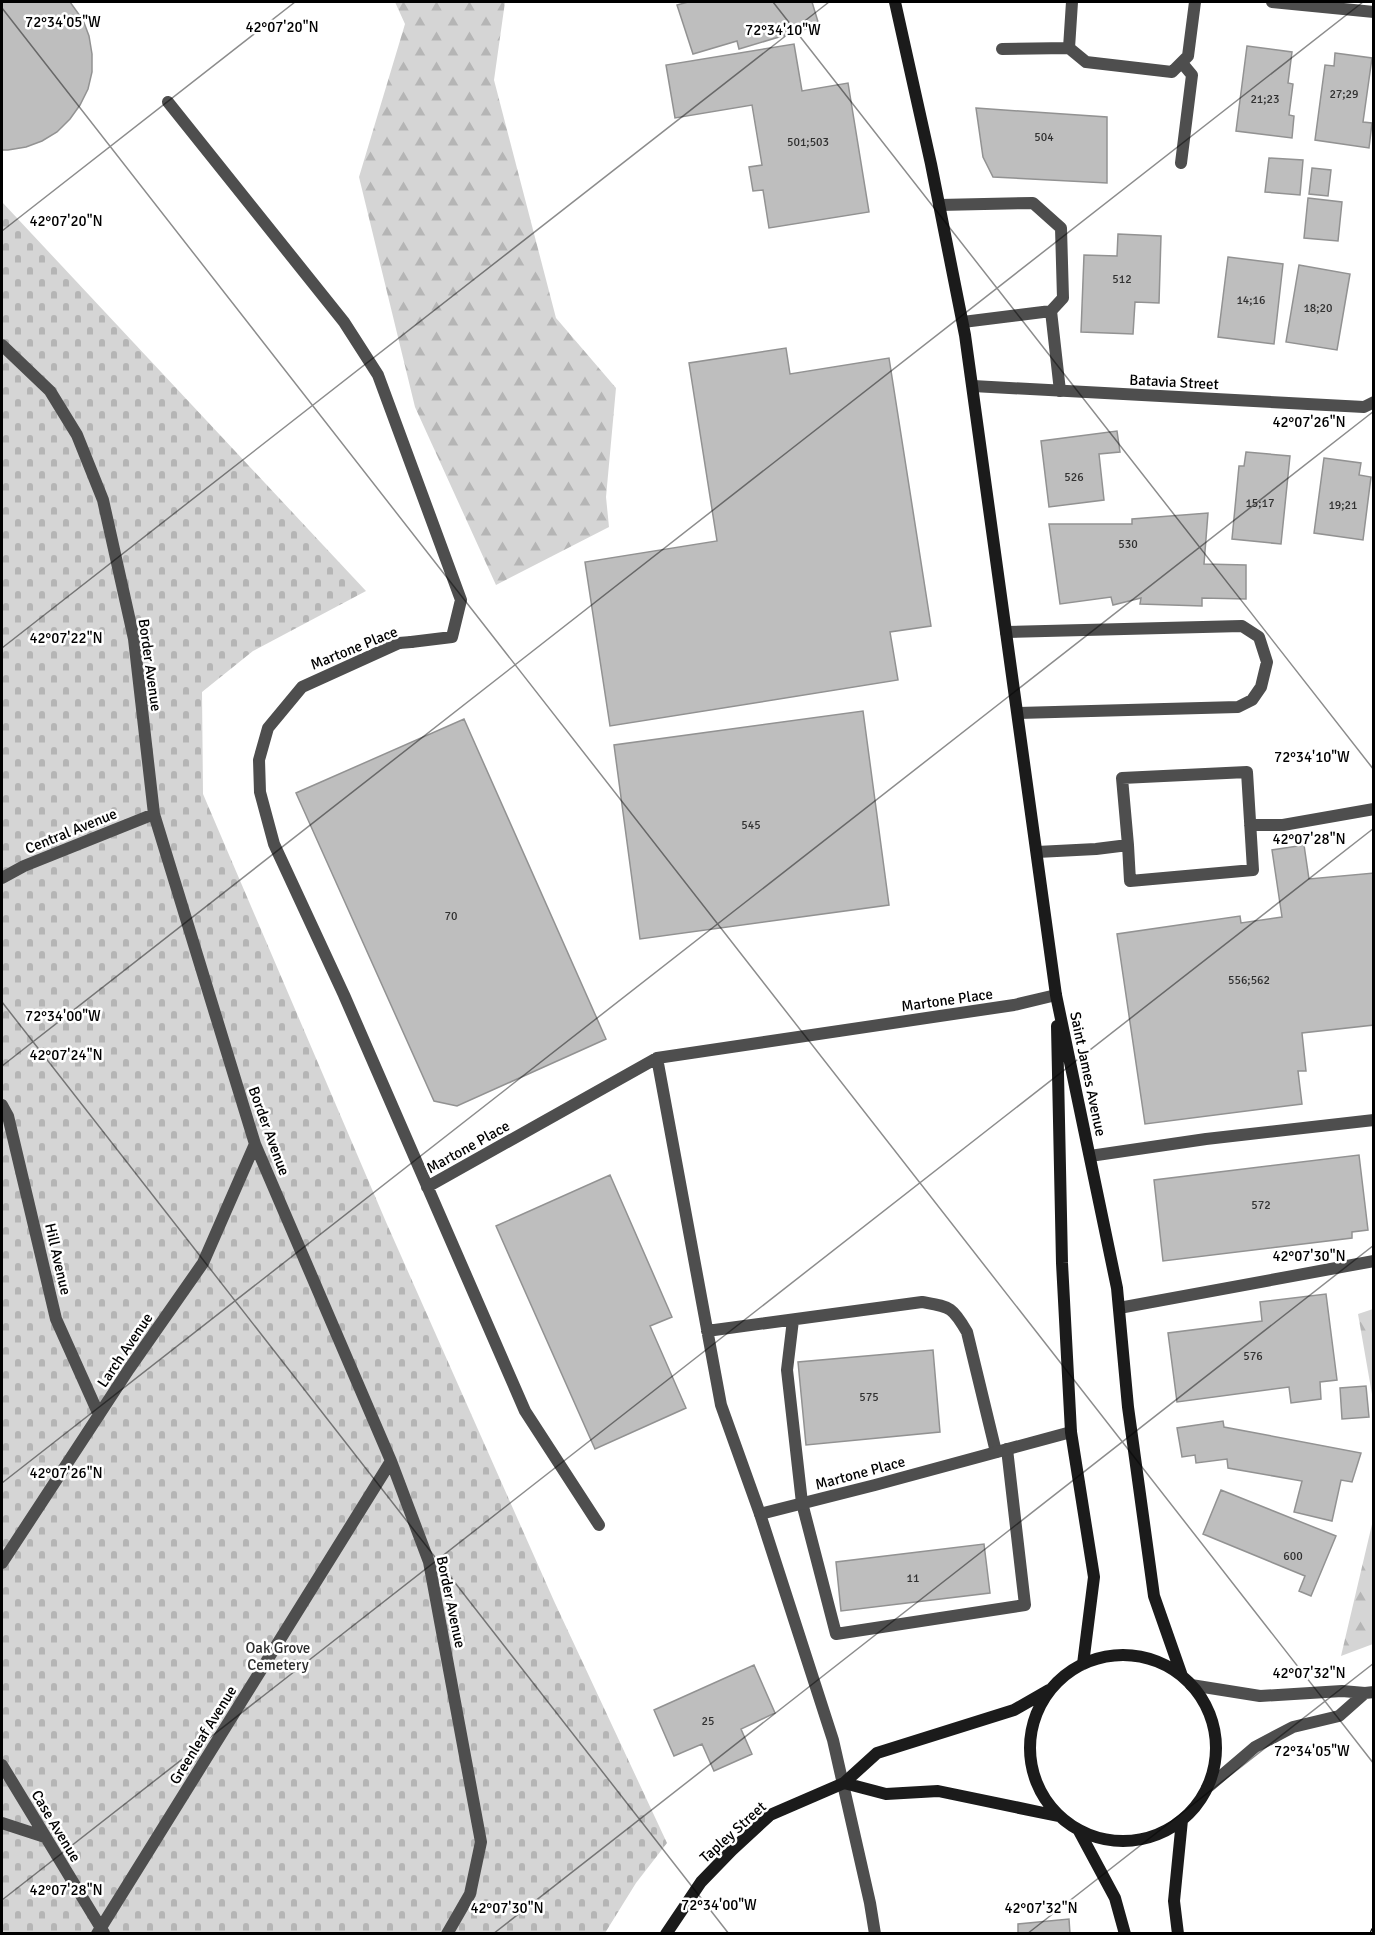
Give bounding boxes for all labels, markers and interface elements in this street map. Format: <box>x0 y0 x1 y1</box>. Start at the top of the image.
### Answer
text: 72°34'05"W <box>25 13 101 31</box>
text: 42°07'20"N <box>245 18 319 36</box>
text: 72°34'10"W <box>745 21 821 39</box>
house number: 27;29 <box>1329 87 1359 102</box>
house number: 21;23 <box>1250 92 1280 107</box>
house number: 504 <box>1034 130 1054 145</box>
house number: 501;503 <box>787 135 829 150</box>
text: 42°07'20"N <box>29 212 103 230</box>
house number: 512 <box>1112 272 1132 287</box>
house number: 14;16 <box>1236 293 1266 308</box>
house number: 18;20 <box>1303 301 1333 316</box>
street label: Batavia Street <box>1129 371 1219 393</box>
text: 42°07'26"N <box>1272 413 1346 431</box>
house number: 526 <box>1064 470 1084 485</box>
house number: 15;17 <box>1245 496 1275 511</box>
house number: 19;21 <box>1328 498 1358 513</box>
house number: 530 <box>1118 537 1138 552</box>
street label: Border Avenue <box>135 617 165 713</box>
street label: Martone Place <box>308 622 400 674</box>
text: 42°07'22"N <box>29 629 103 647</box>
text: 72°34'10"W <box>1274 748 1350 766</box>
street label: Central Avenue <box>22 804 120 858</box>
house number: 545 <box>741 818 761 833</box>
text: 42°07'28"N <box>1272 830 1346 848</box>
house number: 70 <box>445 909 457 924</box>
house number: 556;562 <box>1228 973 1270 988</box>
street label: Martone Place <box>900 985 994 1015</box>
text: 72°34'00"W <box>25 1007 101 1025</box>
street label: Saint James Avenue <box>1066 1010 1110 1138</box>
text: 42°07'24"N <box>29 1046 103 1064</box>
street label: Border Avenue <box>245 1084 293 1178</box>
street label: Martone Place <box>423 1117 513 1177</box>
house number: 572 <box>1251 1198 1271 1213</box>
street label: Hill Avenue <box>41 1221 75 1297</box>
text: 42°07'30"N <box>1272 1247 1346 1265</box>
street label: Larch Avenue <box>93 1309 157 1391</box>
house number: 576 <box>1243 1349 1263 1364</box>
house number: 575 <box>859 1390 879 1405</box>
street label: Martone Place <box>813 1452 907 1494</box>
text: 42°07'26"N <box>29 1464 103 1482</box>
house number: 600 <box>1283 1549 1303 1564</box>
street label: Border Avenue <box>432 1554 470 1650</box>
house number: 11 <box>907 1571 919 1586</box>
park label: Oak Grove Cemetery <box>246 1639 310 1674</box>
text: 42°07'32"N <box>1272 1664 1346 1682</box>
street label: Greenleaf Avenue <box>166 1682 240 1788</box>
house number: 25 <box>702 1714 714 1729</box>
text: 72°34'05"W <box>1274 1742 1350 1760</box>
street label: Case Avenue <box>27 1787 85 1865</box>
street label: Tapley Street <box>696 1798 770 1866</box>
text: 42°07'28"N <box>29 1881 103 1899</box>
text: 72°34'00"W <box>681 1896 757 1914</box>
text: 42°07'30"N <box>470 1899 544 1917</box>
text: 42°07'32"N <box>1004 1899 1078 1917</box>

